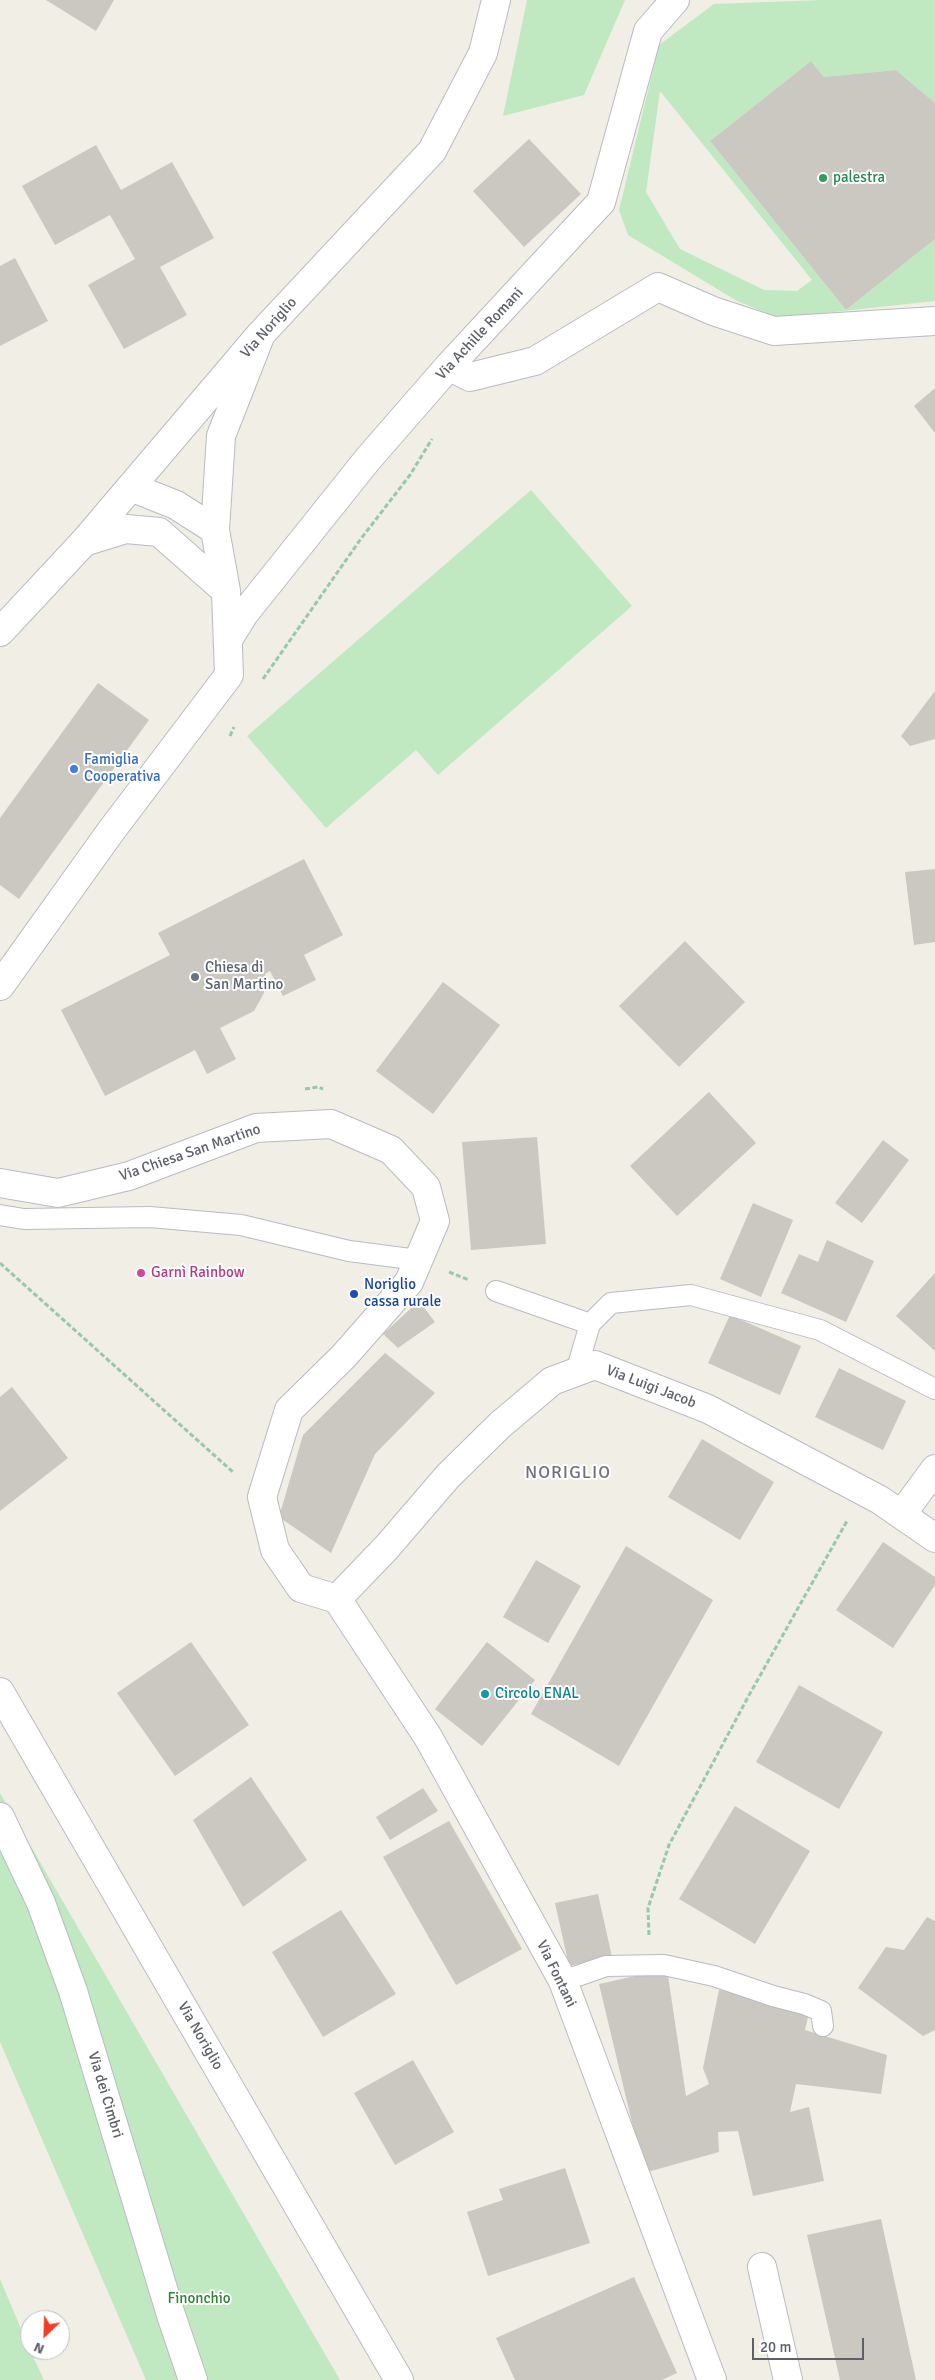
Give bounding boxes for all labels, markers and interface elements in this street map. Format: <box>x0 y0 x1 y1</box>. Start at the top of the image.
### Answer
place label: palestra <box>833 169 885 187</box>
marker: palestra <box>817 172 829 184</box>
street label: Via Achille Romani <box>433 284 527 384</box>
street label: Via Noriglio <box>237 294 301 362</box>
place label: Famiglia Cooperativa <box>84 751 161 786</box>
marker: Famiglia Cooperativa <box>68 763 80 775</box>
place label: Chiesa di San Martino <box>205 959 283 994</box>
marker: Chiesa di San Martino <box>189 971 201 983</box>
street label: Via Chiesa San Martino <box>117 1120 263 1186</box>
place label: Garnì Rainbow <box>151 1264 245 1282</box>
marker: Garnì Rainbow <box>135 1267 147 1279</box>
place label: Noriglio cassa rurale <box>364 1276 441 1311</box>
marker: Noriglio cassa rurale <box>348 1288 360 1300</box>
street label: Via Luigi Jacob <box>603 1362 699 1412</box>
district label: NORIGLIO <box>524 1462 612 1484</box>
place label: Circolo ENAL <box>495 1685 579 1703</box>
marker: Circolo ENAL <box>479 1688 491 1700</box>
street label: Via Fontani <box>532 1938 580 2010</box>
street label: Via Noriglio <box>173 1999 227 2073</box>
street label: Via dei Cimbri <box>83 2050 127 2140</box>
park label: Finonchio <box>167 2290 231 2308</box>
north arrow <box>20 2310 70 2360</box>
scale bar <box>755 2328 868 2360</box>
text: N <box>31 2338 47 2358</box>
text: 20 m <box>760 2338 791 2356</box>

